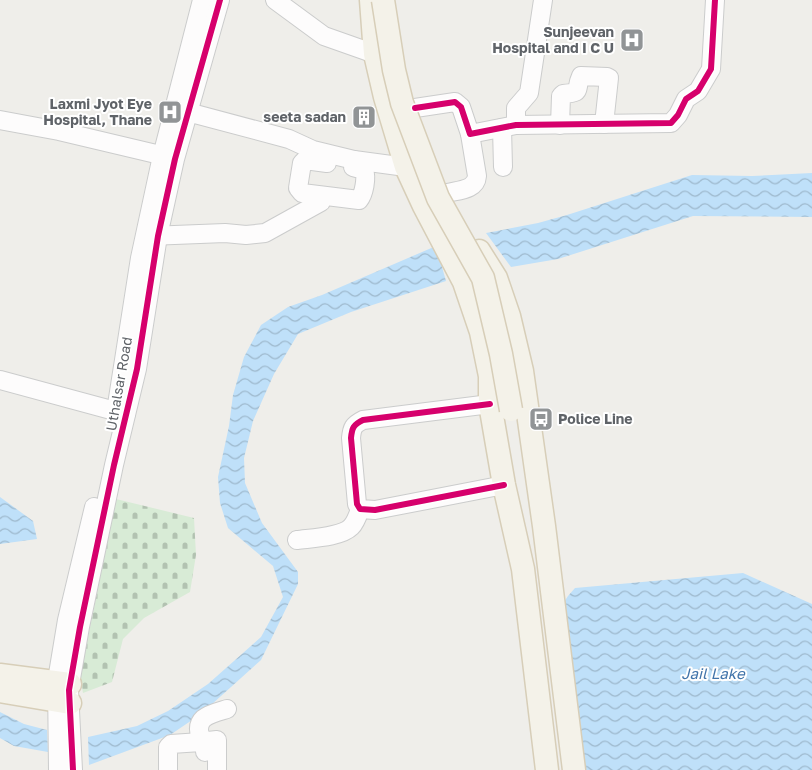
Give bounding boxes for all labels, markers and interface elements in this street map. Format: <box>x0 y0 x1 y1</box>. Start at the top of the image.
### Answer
place label: Sunjeevan Hospital and I C U <box>492 23 614 56</box>
hospital icon: Sunjeevan Hospital and I C U <box>619 27 645 53</box>
place label: Laxmi Jyot Eye Hospital, Thane <box>43 95 152 128</box>
hospital icon: Laxmi Jyot Eye Hospital, Thane <box>157 99 183 125</box>
building icon: seeta sadan <box>351 104 377 130</box>
place label: seeta sadan <box>263 108 346 125</box>
street label: Uthalsar Road <box>102 335 135 432</box>
bus stop icon: Police Line <box>528 406 554 432</box>
place label: Police Line <box>558 410 633 427</box>
water label: Jail Lake <box>681 664 746 682</box>

